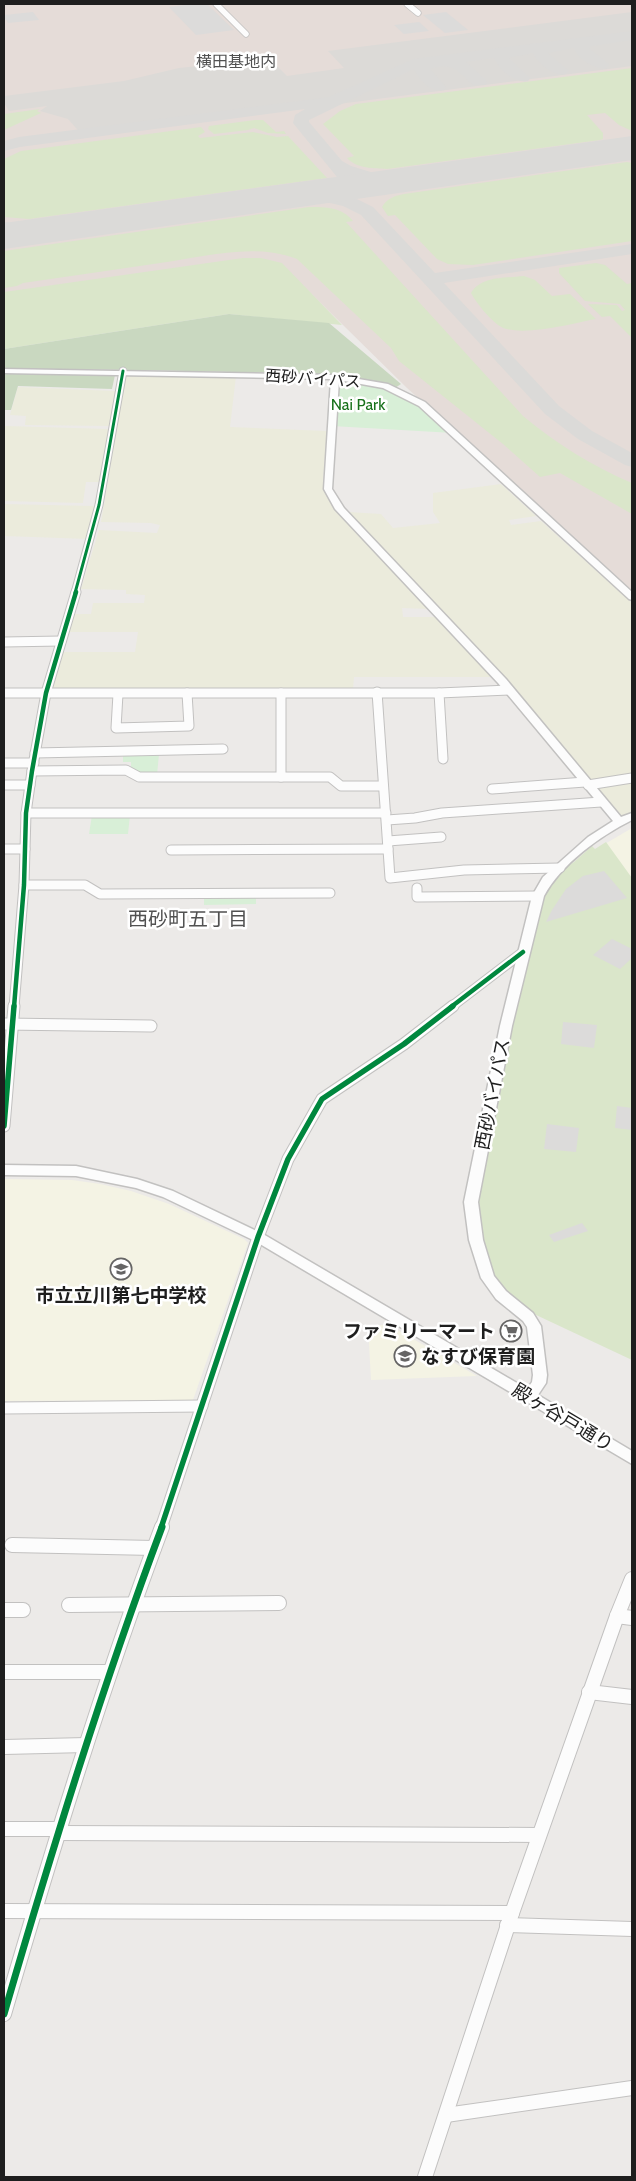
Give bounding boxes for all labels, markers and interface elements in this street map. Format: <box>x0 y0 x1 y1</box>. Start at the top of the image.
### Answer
district label: 横田基地内 <box>196 52 276 71</box>
street label: 西砂バイパス <box>265 366 361 391</box>
park label: Nai Park <box>331 395 386 414</box>
district label: 西砂町五丁目 <box>128 907 248 931</box>
street label: 西砂バイパス <box>470 1036 515 1152</box>
school or university icon: 市立立川第七中学校 <box>109 1257 133 1281</box>
place label: 市立立川第七中学校 <box>35 1284 207 1307</box>
supermarket icon: ファミリーマート <box>499 1319 523 1343</box>
place label: ファミリーマート <box>343 1320 495 1343</box>
school or university icon: なすび保育園 <box>393 1344 417 1368</box>
place label: なすび保育園 <box>421 1345 535 1368</box>
street label: 殿ヶ谷戸通り <box>508 1378 618 1457</box>

